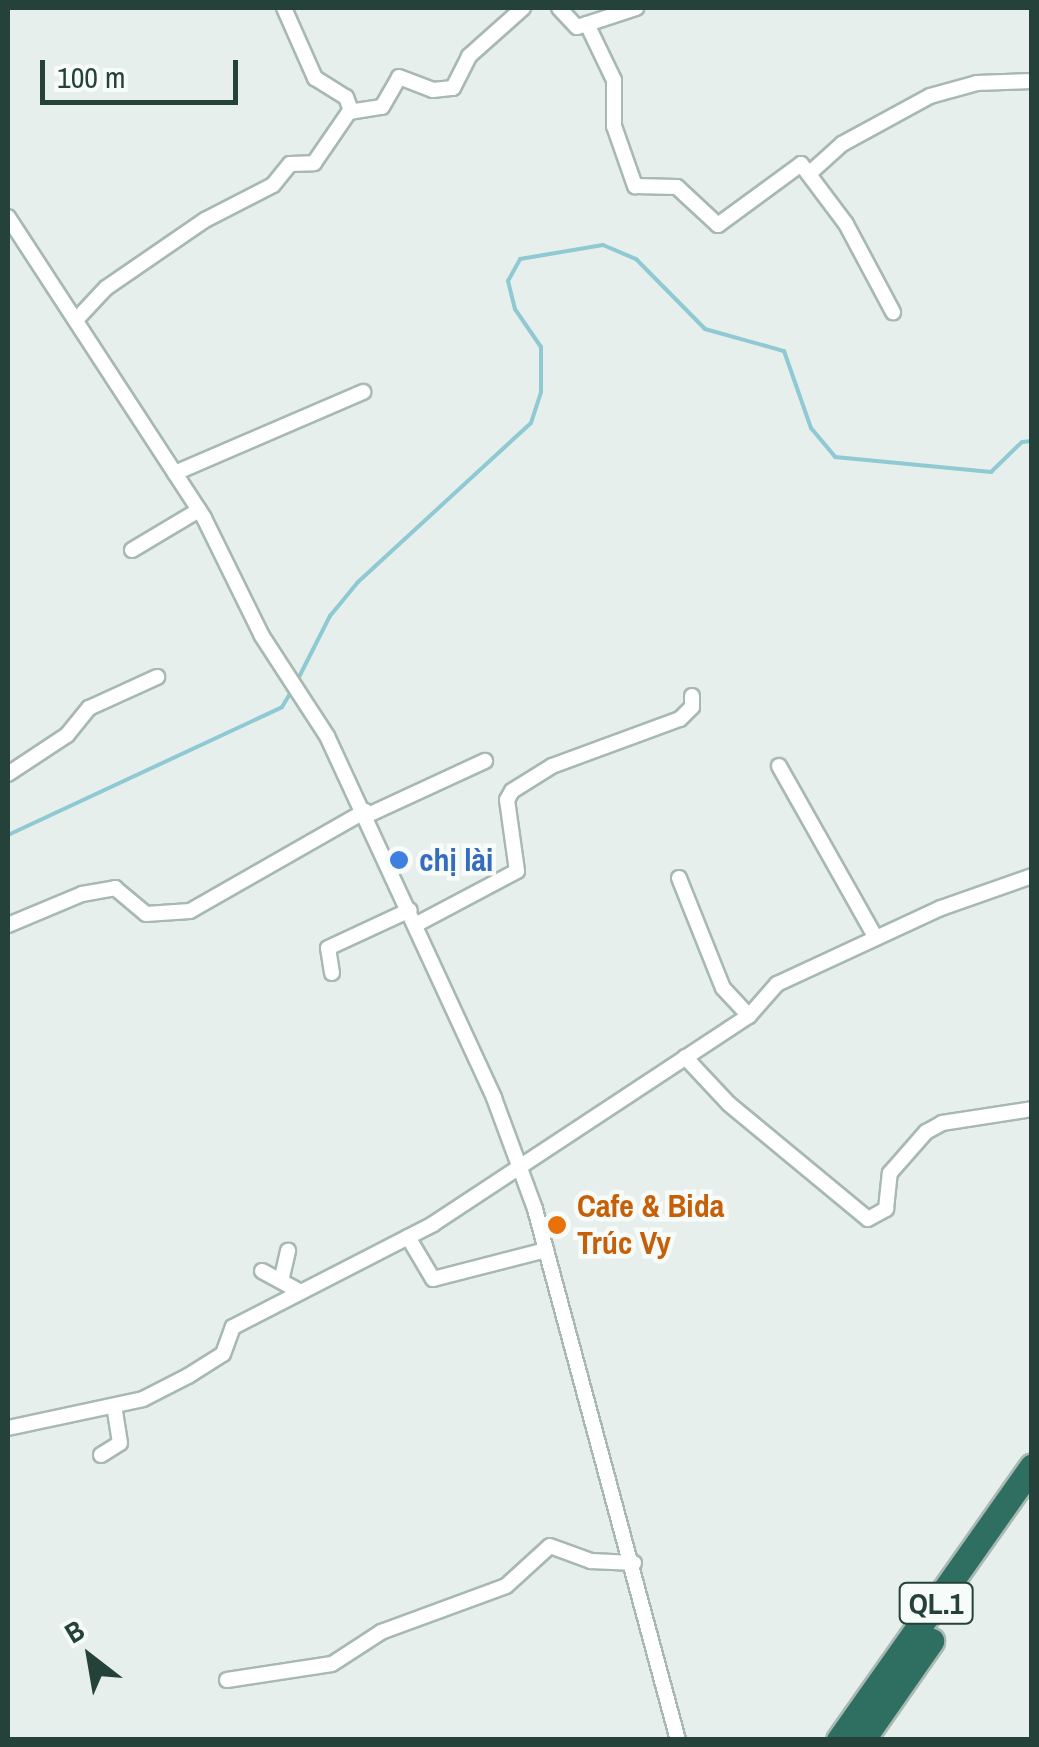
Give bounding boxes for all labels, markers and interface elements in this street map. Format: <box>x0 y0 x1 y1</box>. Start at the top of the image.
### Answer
scale bar <box>45 40 242 102</box>
text: 100 m <box>57 57 125 97</box>
place label: chị lài <box>419 841 493 879</box>
marker: chị lài <box>388 849 410 871</box>
place label: Cafe & Bida Trúc Vy <box>577 1188 724 1263</box>
marker: Cafe & Bida Trúc Vy <box>546 1214 568 1236</box>
road number: QL.1 <box>898 1578 974 1628</box>
north arrow <box>40 1607 140 1707</box>
text: B <box>58 1611 91 1652</box>

